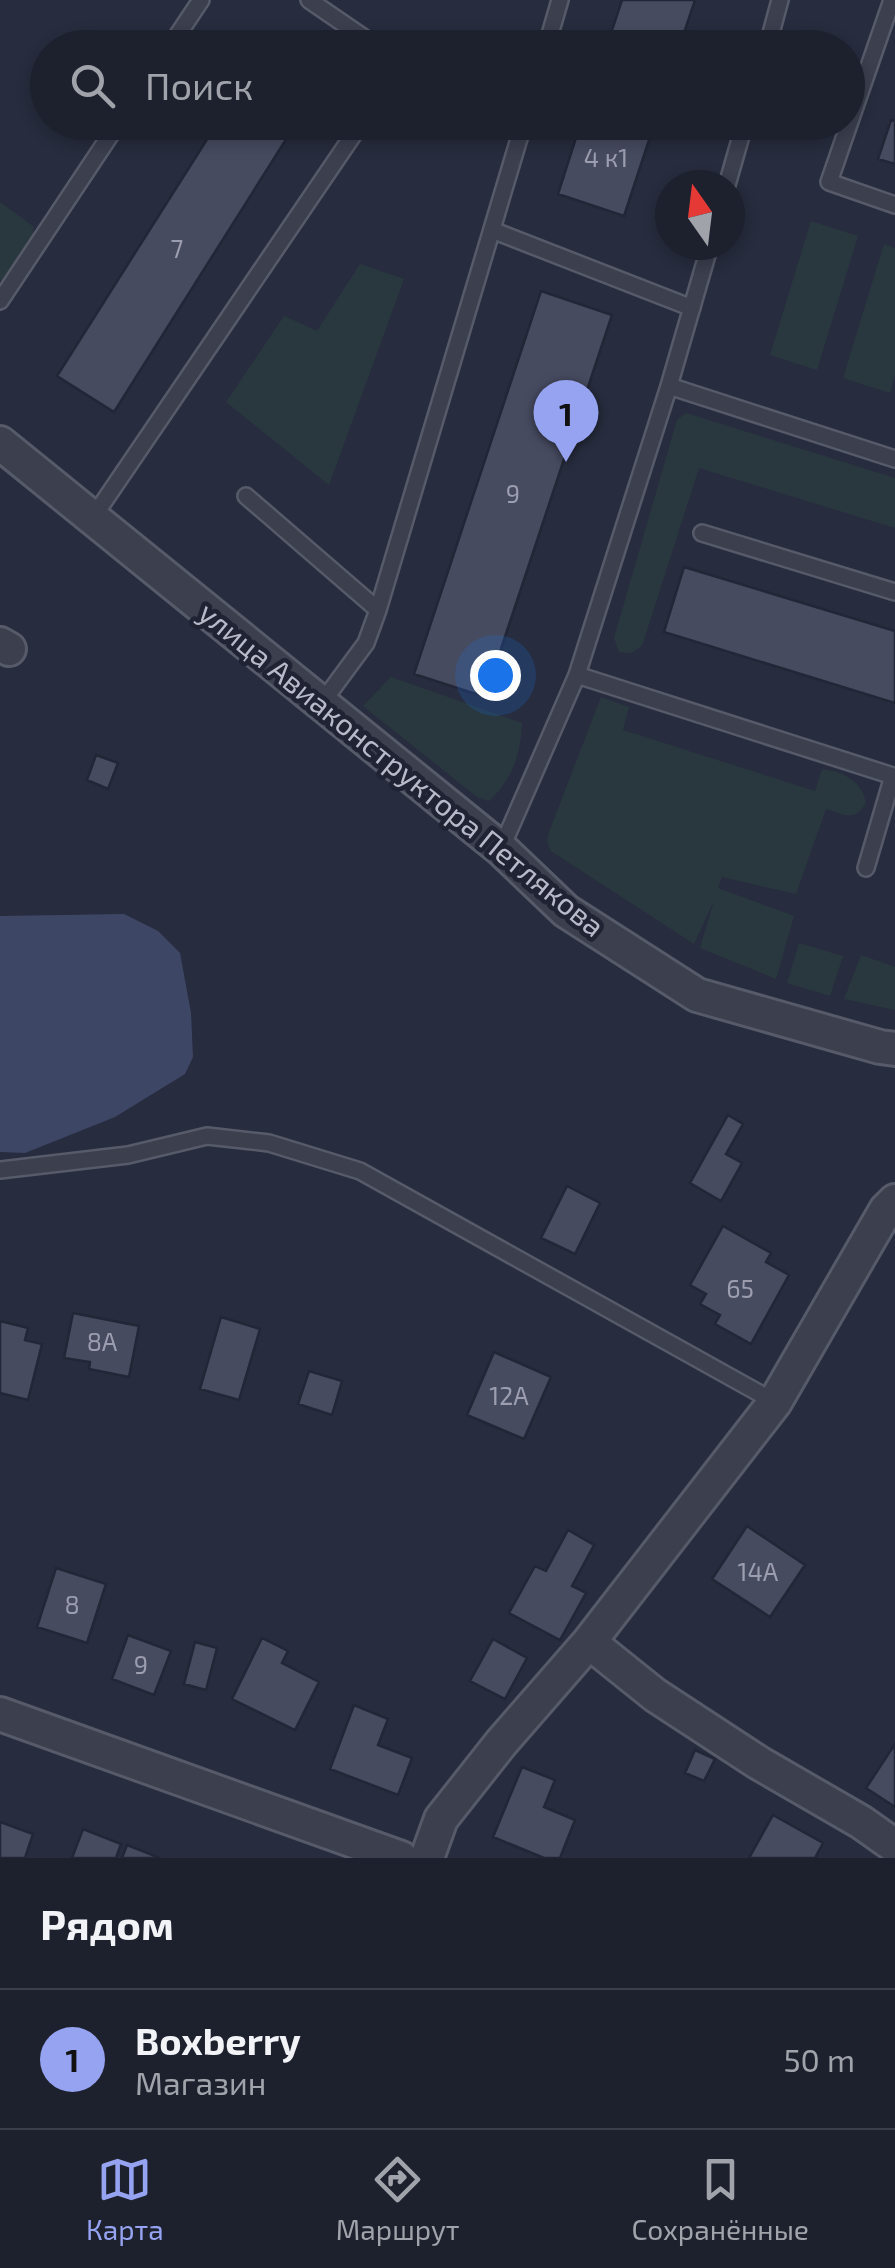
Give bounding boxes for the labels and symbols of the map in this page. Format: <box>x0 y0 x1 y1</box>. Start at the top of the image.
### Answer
house number: 4 к1 <box>584 142 628 172</box>
north arrow <box>655 170 745 260</box>
house number: 7 <box>171 233 184 263</box>
pin: 1 <box>534 380 598 462</box>
house number: 9 <box>506 478 520 508</box>
street label: улица Авиаконструктора Петлякова <box>192 594 612 944</box>
your location <box>470 650 521 701</box>
house number: 65 <box>726 1273 754 1303</box>
house number: 8А <box>87 1326 118 1356</box>
house number: 12А <box>489 1380 529 1410</box>
house number: 14А <box>738 1556 779 1586</box>
house number: 8 <box>64 1589 80 1619</box>
house number: 9 <box>134 1649 148 1679</box>

